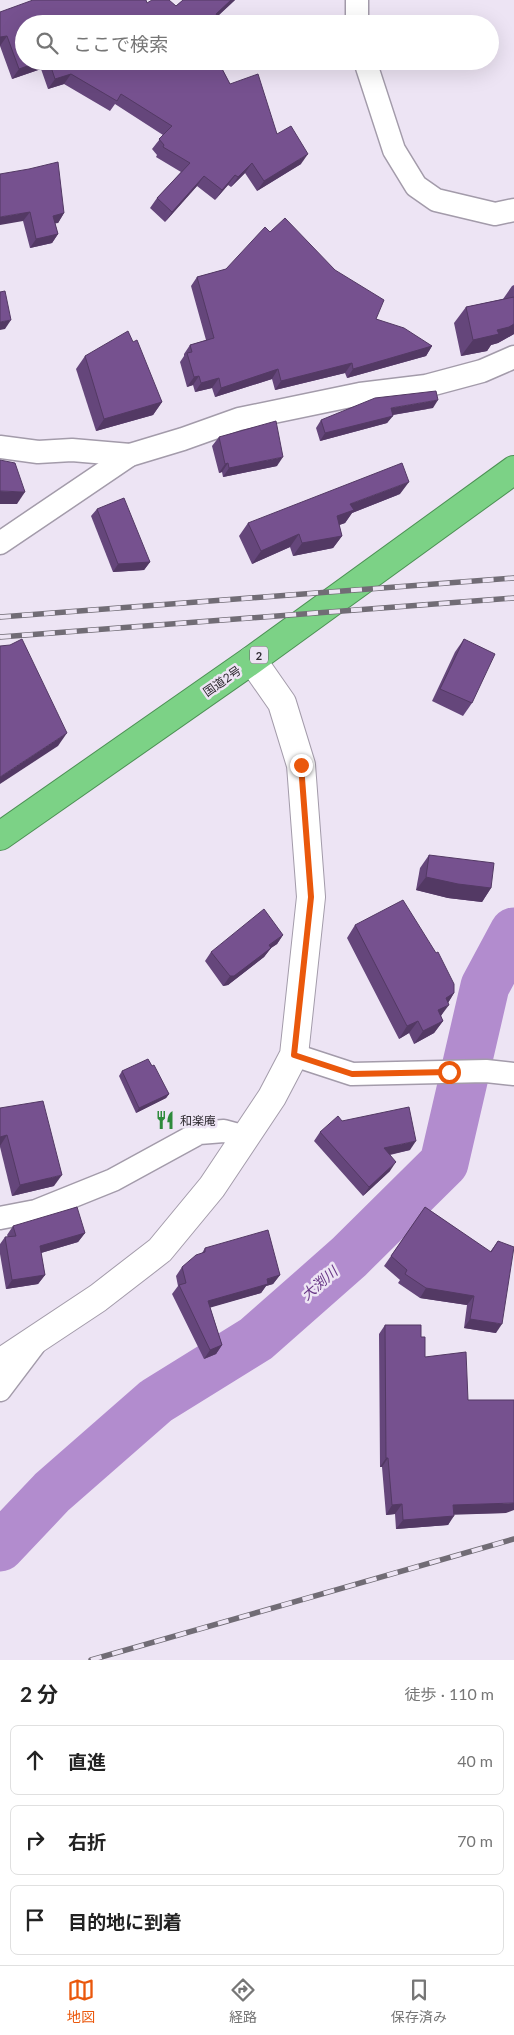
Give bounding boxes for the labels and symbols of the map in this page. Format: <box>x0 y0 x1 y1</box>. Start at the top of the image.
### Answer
road number: 2 <box>250 646 268 664</box>
street label: 国道2号 <box>200 663 244 699</box>
route end <box>290 754 313 777</box>
route start <box>438 1061 461 1084</box>
restaurant icon: 和楽庵 <box>154 1109 176 1131</box>
place label: 和楽庵 <box>180 1113 216 1128</box>
water label: 大渕川 <box>298 1261 342 1303</box>

